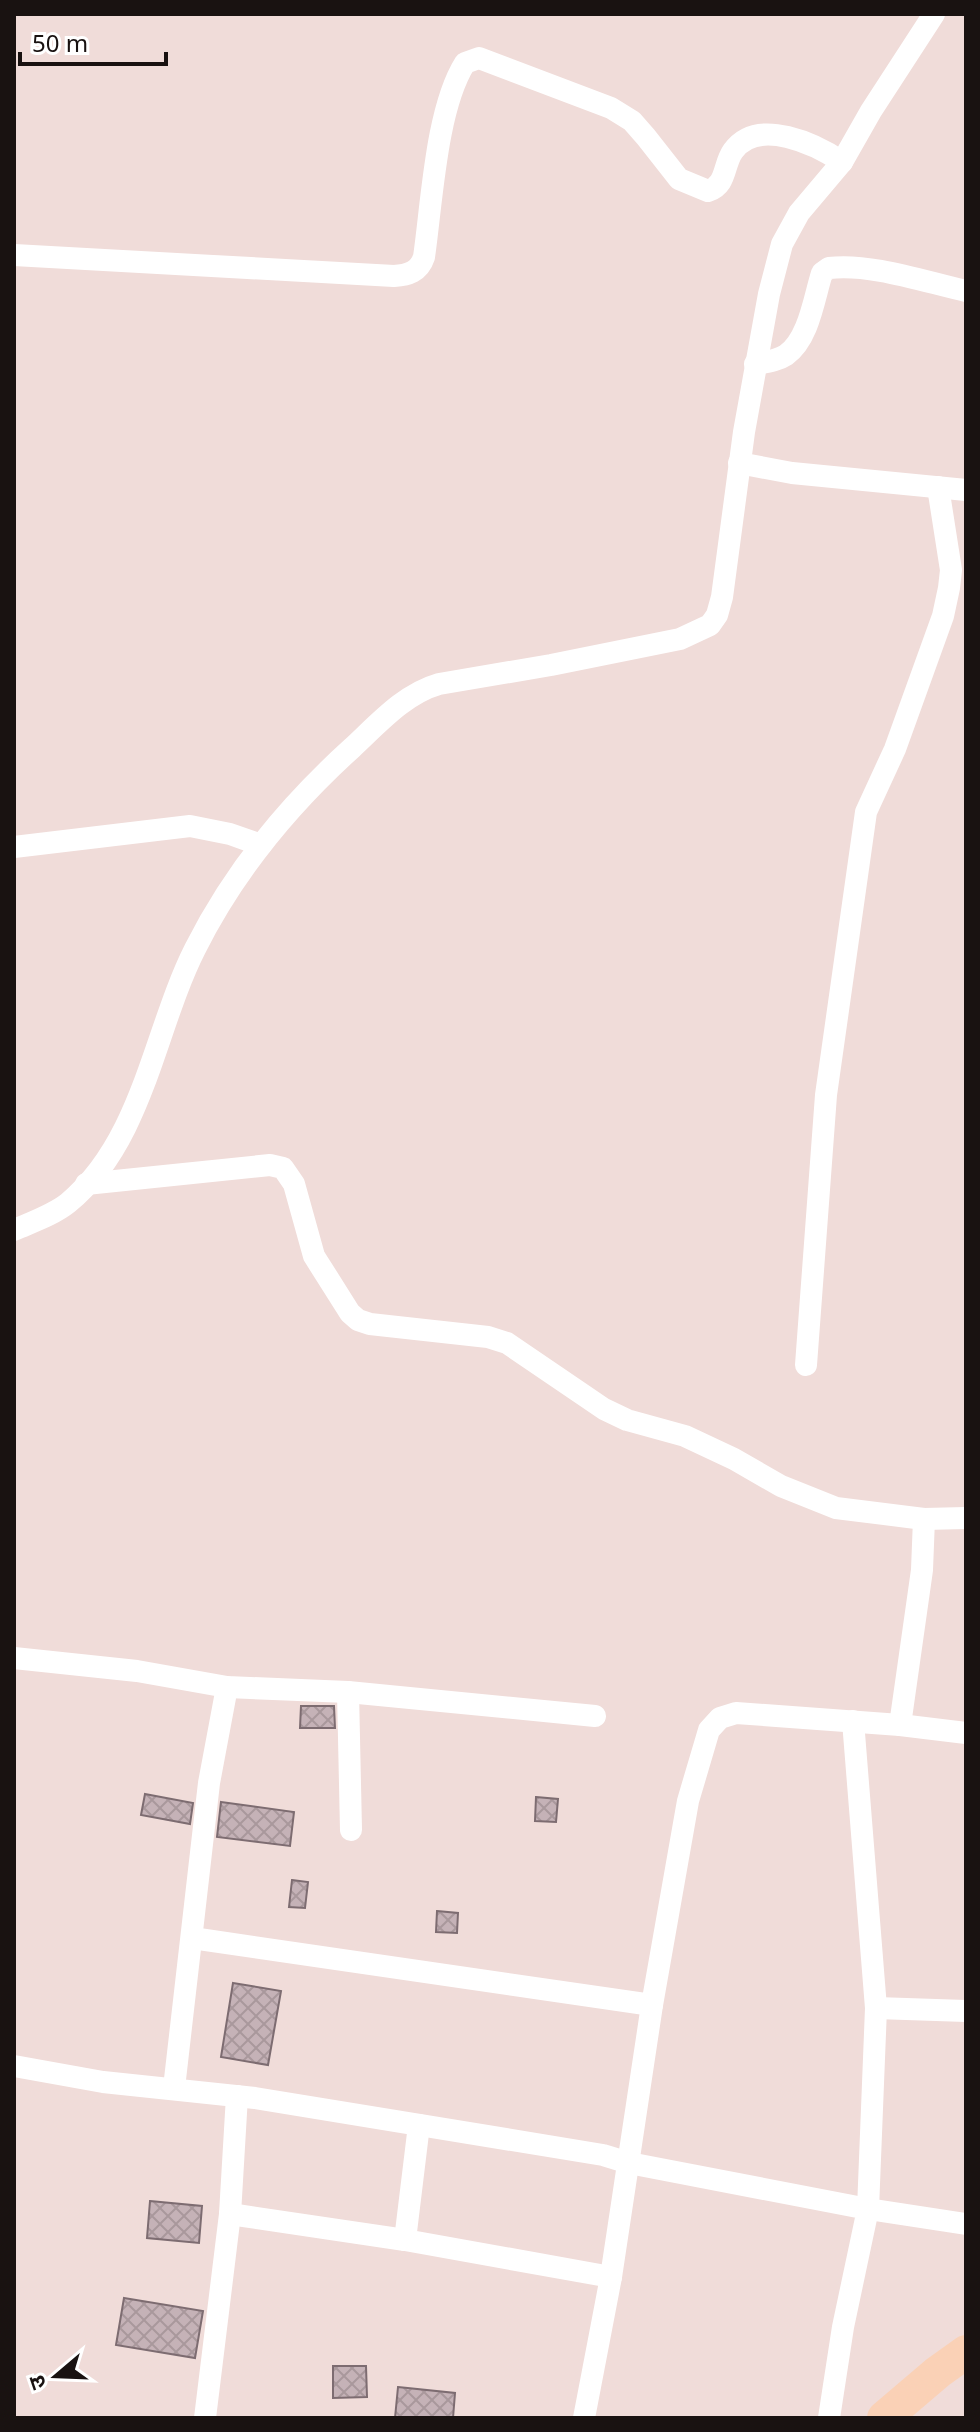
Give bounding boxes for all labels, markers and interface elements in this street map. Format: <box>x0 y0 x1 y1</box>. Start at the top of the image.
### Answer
scale bar <box>20 16 166 66</box>
text: 50 m <box>32 26 88 59</box>
north arrow <box>16 2336 96 2416</box>
text: उ <box>19 2371 52 2394</box>

